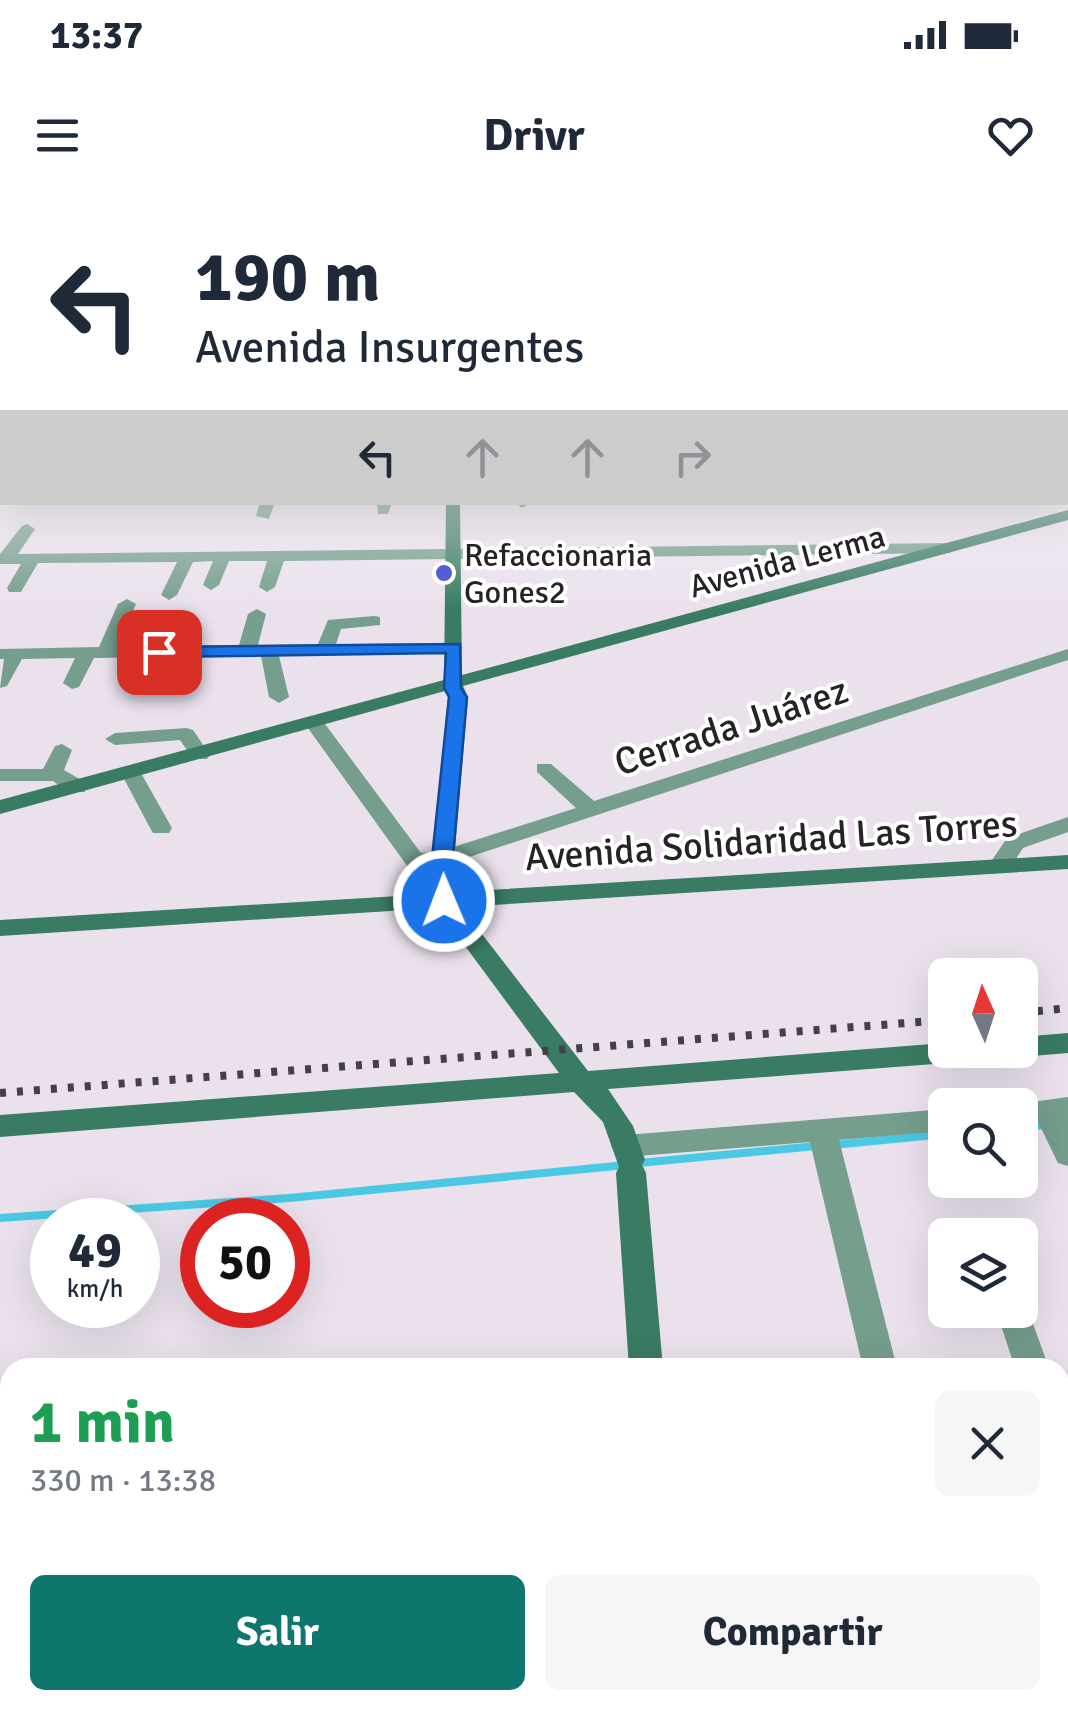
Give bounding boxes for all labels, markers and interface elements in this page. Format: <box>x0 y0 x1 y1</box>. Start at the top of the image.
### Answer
text: 13:37 <box>50 12 143 59</box>
icon: menu <box>30 108 85 163</box>
text: Drivr <box>483 108 585 163</box>
icon: heart <box>983 108 1038 163</box>
text: 190 m <box>195 234 380 320</box>
icon: left <box>30 240 160 370</box>
text: Avenida Insurgentes <box>195 320 584 375</box>
icon: left <box>350 430 405 485</box>
icon: ahead <box>455 430 510 485</box>
icon: ahead <box>560 430 615 485</box>
icon: right <box>665 430 720 485</box>
street label: Avenida Lerma <box>685 517 889 606</box>
place label: Refaccionaria Gones2 <box>464 536 652 612</box>
marker: Refaccionaria Gones2 <box>433 562 455 584</box>
pin <box>117 610 202 695</box>
icon: arrive <box>132 625 187 680</box>
street label: Cerrada Juárez <box>609 667 854 786</box>
street label: Avenida Solidaridad Las Torres <box>523 800 1019 881</box>
position arrow <box>392 849 496 953</box>
north arrow <box>928 958 1038 1068</box>
map controls <box>928 958 1038 1328</box>
button: search <box>928 1088 1038 1198</box>
speed limit sign: 50 <box>180 1198 310 1328</box>
button: layers <box>928 1218 1038 1328</box>
text: 49 <box>68 1220 122 1282</box>
text: km/h <box>67 1273 123 1304</box>
text: 1 min <box>30 1386 175 1460</box>
button: close <box>935 1391 1040 1496</box>
text: 330 m · 13:38 <box>30 1461 216 1500</box>
button: Salir <box>30 1575 525 1690</box>
button: Compartir <box>545 1575 1040 1690</box>

